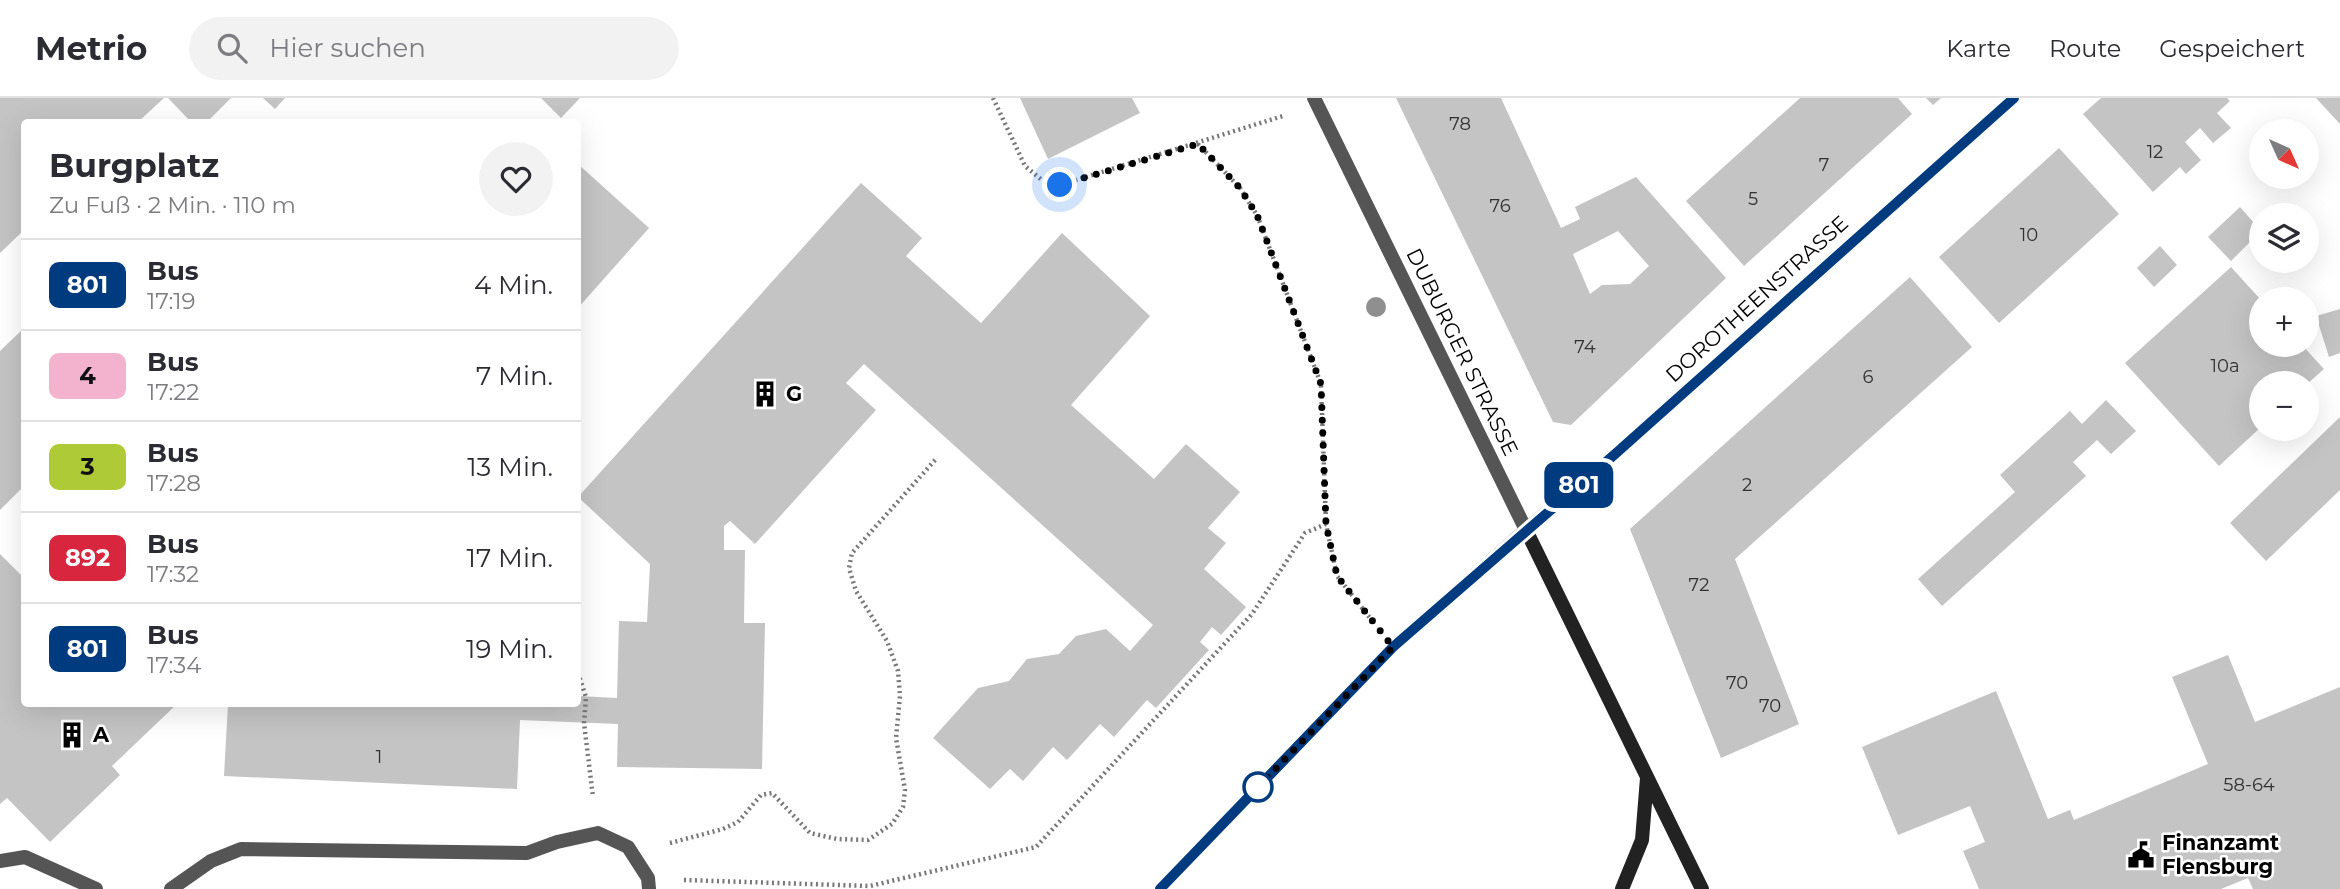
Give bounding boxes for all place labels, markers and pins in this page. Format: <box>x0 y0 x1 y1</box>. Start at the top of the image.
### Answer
building icon: G <box>750 379 780 409</box>
place label: G <box>786 381 802 406</box>
building icon: A <box>57 720 87 750</box>
place label: A <box>92 722 110 747</box>
unlabelled marker <box>1243 772 1273 802</box>
place label: Finanzamt Flensburg <box>2162 830 2279 879</box>
public building icon: Finanzamt Flensburg <box>2126 840 2156 870</box>

